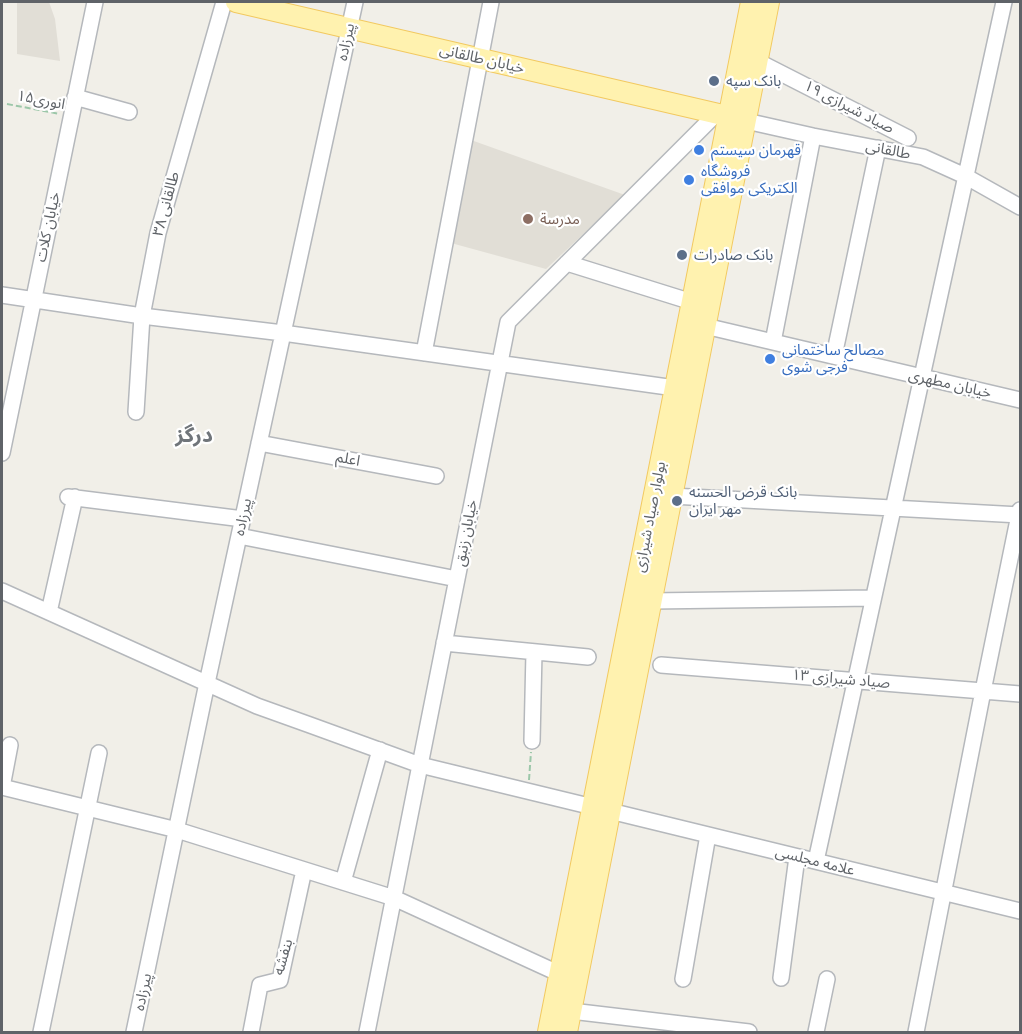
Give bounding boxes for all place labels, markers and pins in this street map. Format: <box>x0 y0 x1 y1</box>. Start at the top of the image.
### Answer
place label: بانک سپه <box>726 72 781 90</box>
marker: بانک سپه <box>707 74 721 88</box>
place label: قهرمان سیستم <box>711 141 801 159</box>
marker: قهرمان سیستم <box>692 143 706 157</box>
place label: فروشگاه الکتریکی موافقی <box>701 162 798 197</box>
marker: فروشگاه الکتریکی موافقی <box>682 173 696 187</box>
place label: مدرسة <box>540 210 580 228</box>
marker: مدرسة <box>521 212 535 226</box>
place label: بانک صادرات <box>694 246 773 264</box>
marker: بانک صادرات <box>675 248 689 262</box>
place label: مصالح ساختمانی فرجی شوی <box>782 341 884 376</box>
marker: مصالح ساختمانی فرجی شوی <box>763 352 777 366</box>
place label: بانک قرض الحسنه مهر ایران <box>689 483 797 518</box>
marker: بانک قرض الحسنه مهر ایران <box>670 494 684 508</box>

